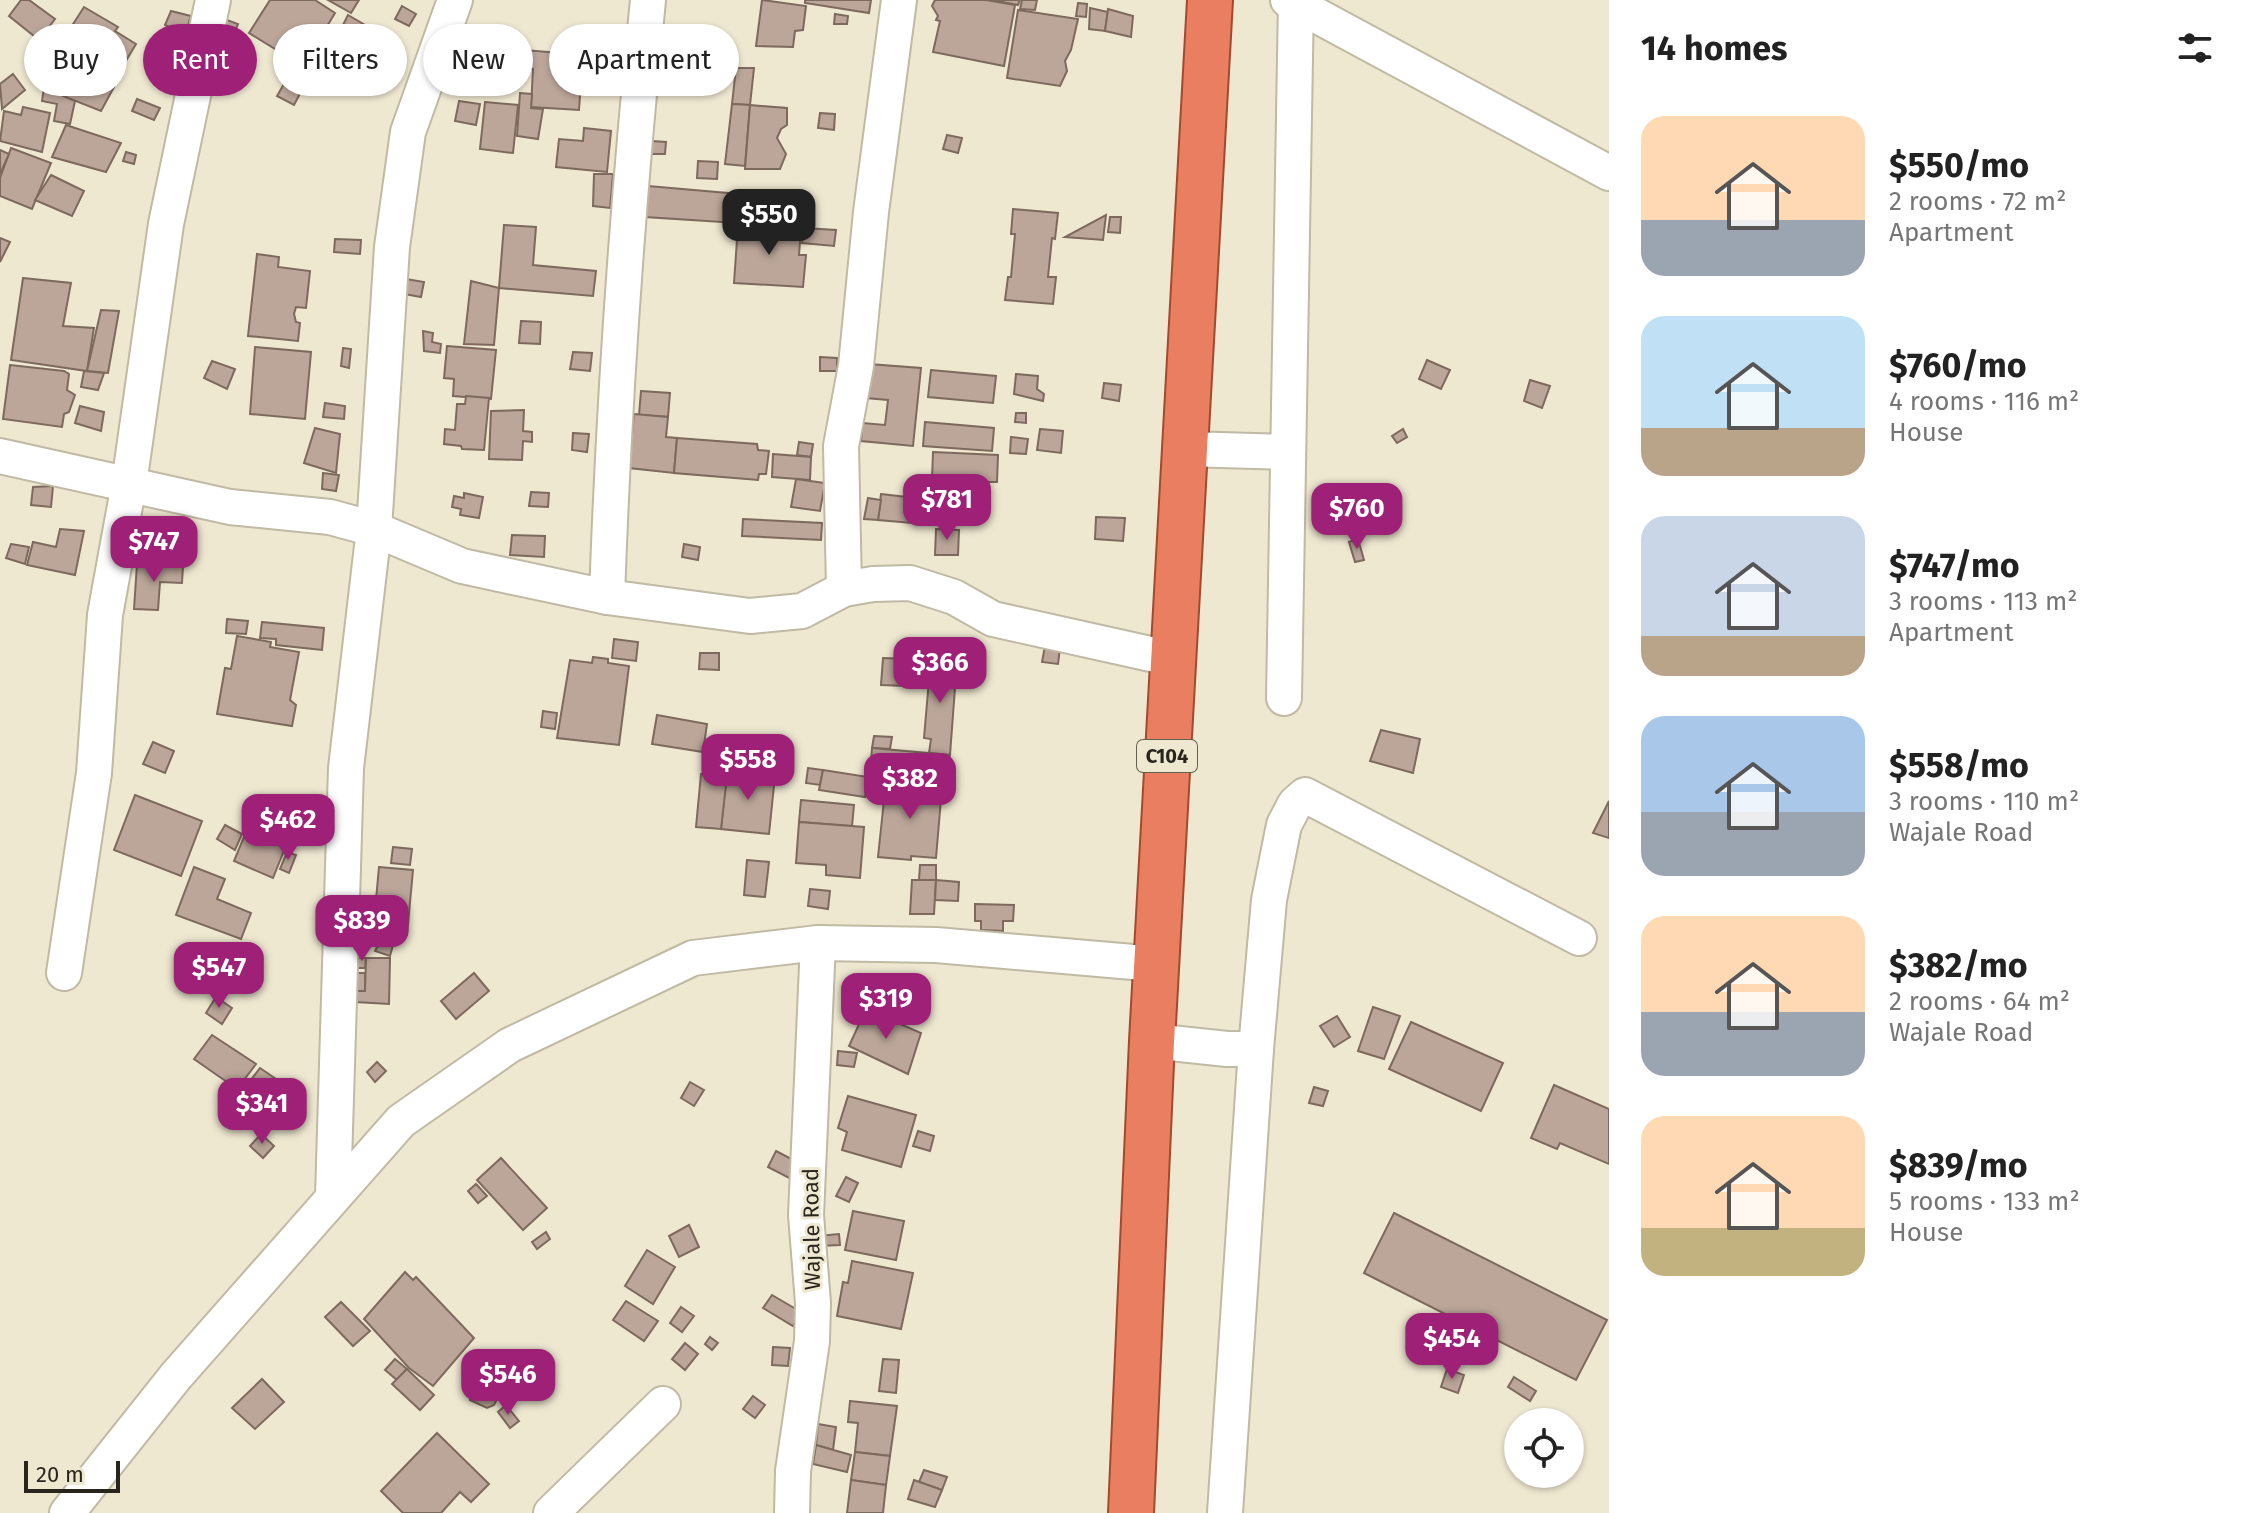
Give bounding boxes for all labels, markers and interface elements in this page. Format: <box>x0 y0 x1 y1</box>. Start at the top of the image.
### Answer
chip: Buy <box>24 24 127 96</box>
chip: Rent <box>143 24 257 96</box>
chip: Filters <box>273 24 407 96</box>
chip: New <box>423 24 533 96</box>
chip: Apartment <box>549 24 739 96</box>
icon: filters <box>2173 26 2217 70</box>
text: 14 homes <box>1641 28 1787 69</box>
text: $550/mo <box>1889 145 2029 186</box>
icon: home <box>1705 148 1801 244</box>
text: 2 rooms · 72 m² <box>1889 186 2066 217</box>
pin: $550 <box>722 189 816 257</box>
text: $550 <box>740 199 798 230</box>
text: Apartment <box>1889 217 2014 248</box>
text: $760/mo <box>1889 345 2027 386</box>
icon: home <box>1705 348 1801 444</box>
text: 4 rooms · 116 m² <box>1889 386 2079 417</box>
text: House <box>1889 417 1963 448</box>
pin: $781 <box>900 474 994 542</box>
pin: $760 <box>1310 483 1404 551</box>
text: $781 <box>921 484 973 515</box>
text: $760 <box>1329 493 1385 524</box>
pin: $747 <box>107 516 201 584</box>
text: $747 <box>128 526 180 557</box>
text: $747/mo <box>1889 545 2020 586</box>
icon: home <box>1705 548 1801 644</box>
text: 3 rooms · 113 m² <box>1889 586 2078 617</box>
text: Apartment <box>1889 617 2014 648</box>
pin: $366 <box>893 637 987 705</box>
text: $366 <box>911 647 969 678</box>
pin: $558 <box>701 734 795 802</box>
road number: C104 <box>1137 740 1197 772</box>
text: $558 <box>719 744 777 775</box>
text: $558/mo <box>1889 745 2029 786</box>
icon: home <box>1705 748 1801 844</box>
pin: $382 <box>863 753 957 821</box>
text: $382 <box>882 763 938 794</box>
text: 3 rooms · 110 m² <box>1889 786 2079 817</box>
pin: $462 <box>241 794 335 862</box>
text: $462 <box>260 804 316 835</box>
text: Wajale Road <box>1889 817 2033 848</box>
pin: $839 <box>315 895 409 963</box>
text: $839 <box>333 905 391 936</box>
pin: $547 <box>172 942 266 1010</box>
text: $382/mo <box>1889 945 2028 986</box>
icon: home <box>1705 948 1801 1044</box>
text: $547 <box>192 952 246 983</box>
pin: $319 <box>839 973 933 1041</box>
text: $319 <box>859 983 913 1014</box>
text: 2 rooms · 64 m² <box>1889 986 2070 1017</box>
text: Wajale Road <box>1889 1017 2033 1048</box>
pin: $341 <box>215 1078 309 1146</box>
text: $341 <box>236 1088 288 1119</box>
text: $839/mo <box>1889 1145 2028 1186</box>
icon: home <box>1705 1148 1801 1244</box>
street label: Wajale Road <box>797 1168 826 1290</box>
text: 5 rooms · 133 m² <box>1889 1186 2080 1217</box>
text: House <box>1889 1217 1963 1248</box>
pin: $454 <box>1405 1313 1499 1381</box>
text: $454 <box>1423 1323 1481 1354</box>
pin: $546 <box>461 1349 555 1417</box>
text: $546 <box>479 1359 537 1390</box>
map controls <box>1504 1408 1584 1488</box>
button: locate <box>1504 1408 1584 1488</box>
scale bar <box>24 1457 120 1493</box>
text: 20 m <box>36 1461 84 1488</box>

